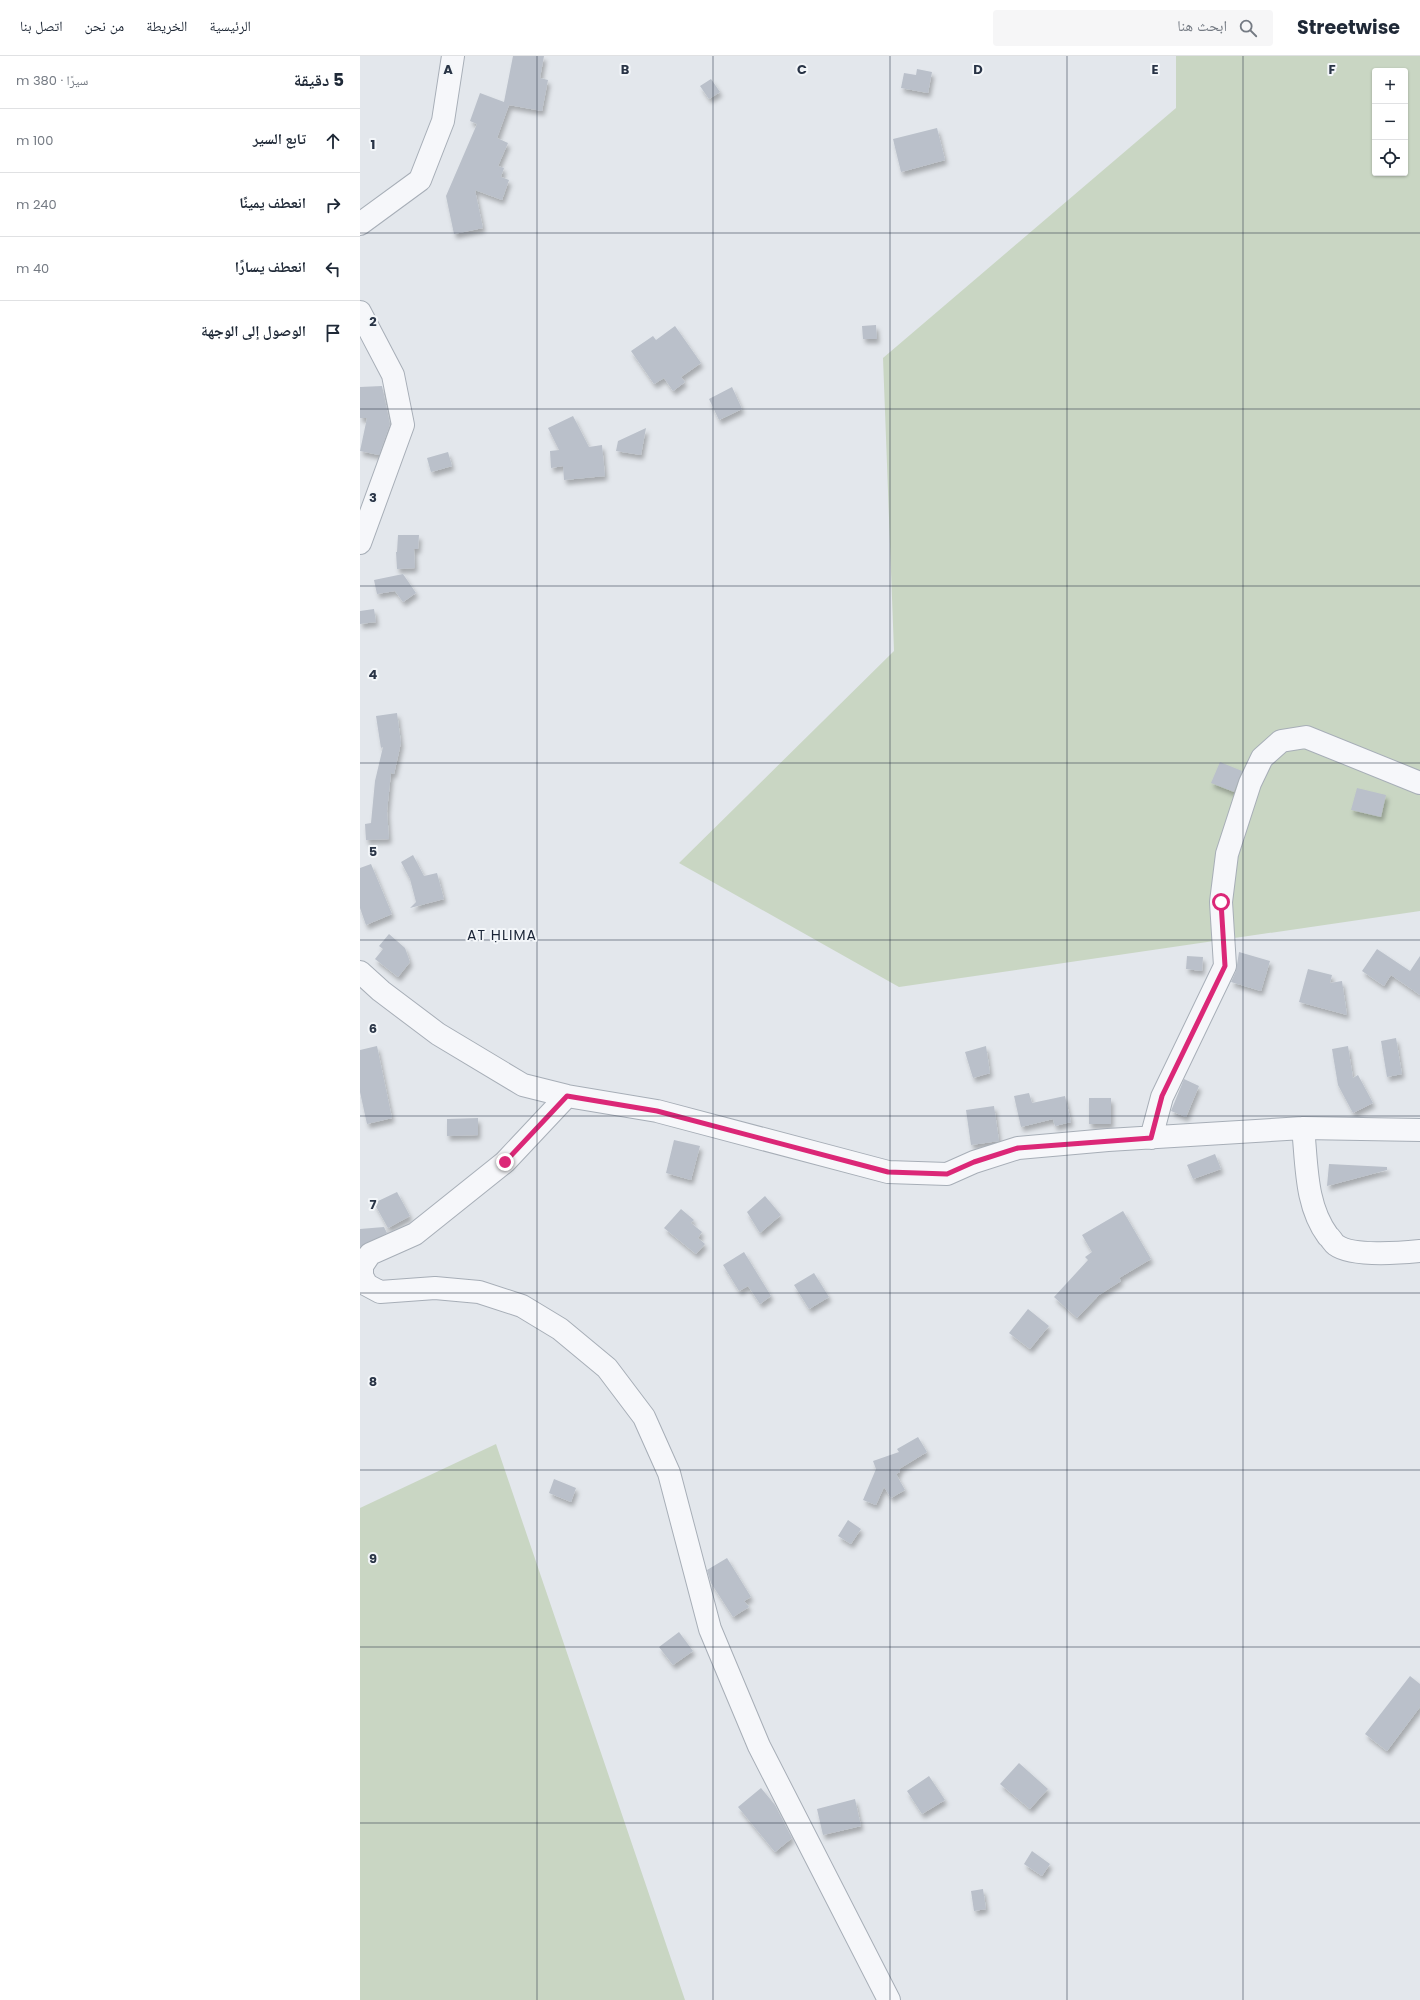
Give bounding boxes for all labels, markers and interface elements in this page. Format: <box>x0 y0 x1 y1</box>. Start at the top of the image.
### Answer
search box <box>993 10 1273 46</box>
text: Streetwise <box>1297 14 1400 41</box>
text: ابحث هنا <box>1177 15 1227 36</box>
text: اتصل بنا <box>20 16 63 36</box>
text: من نحن <box>85 16 124 36</box>
text: الخريطة <box>146 16 187 36</box>
text: الرئيسية <box>209 16 251 36</box>
icon: search <box>1237 17 1259 39</box>
text: A <box>443 60 453 79</box>
text: B <box>621 60 630 79</box>
text: C <box>797 60 807 79</box>
text: D <box>973 60 983 79</box>
text: E <box>1151 60 1159 79</box>
text: F <box>1328 60 1336 79</box>
text: 5 دقيقة <box>294 68 344 92</box>
map controls <box>1372 68 1408 176</box>
button: + <box>1372 68 1408 104</box>
text: سيرًا · 380 m <box>16 71 88 90</box>
button: − <box>1372 104 1408 140</box>
text: تابع السير <box>253 128 306 149</box>
icon: ahead <box>322 130 344 152</box>
text: 100 m <box>16 131 53 150</box>
text: 1 <box>371 135 375 154</box>
button: locate <box>1372 140 1408 176</box>
text: انعطف يمينًا <box>239 192 306 213</box>
icon: right <box>322 194 344 216</box>
text: 240 m <box>16 195 57 214</box>
text: انعطف يسارًا <box>235 256 306 277</box>
icon: left <box>322 258 344 280</box>
text: 40 m <box>16 259 49 278</box>
text: 2 <box>369 312 377 331</box>
text: الوصول إلى الوجهة <box>201 320 306 341</box>
icon: arrive <box>322 322 344 344</box>
text: 3 <box>369 488 377 507</box>
text: 4 <box>369 665 378 684</box>
text: 5 <box>369 842 377 861</box>
route start <box>1212 893 1230 911</box>
district label: AT ḤLIMA <box>467 925 537 945</box>
text: 6 <box>369 1019 377 1038</box>
route end <box>496 1153 514 1171</box>
text: 7 <box>370 1195 377 1214</box>
text: 8 <box>369 1372 377 1391</box>
text: 9 <box>369 1549 377 1568</box>

